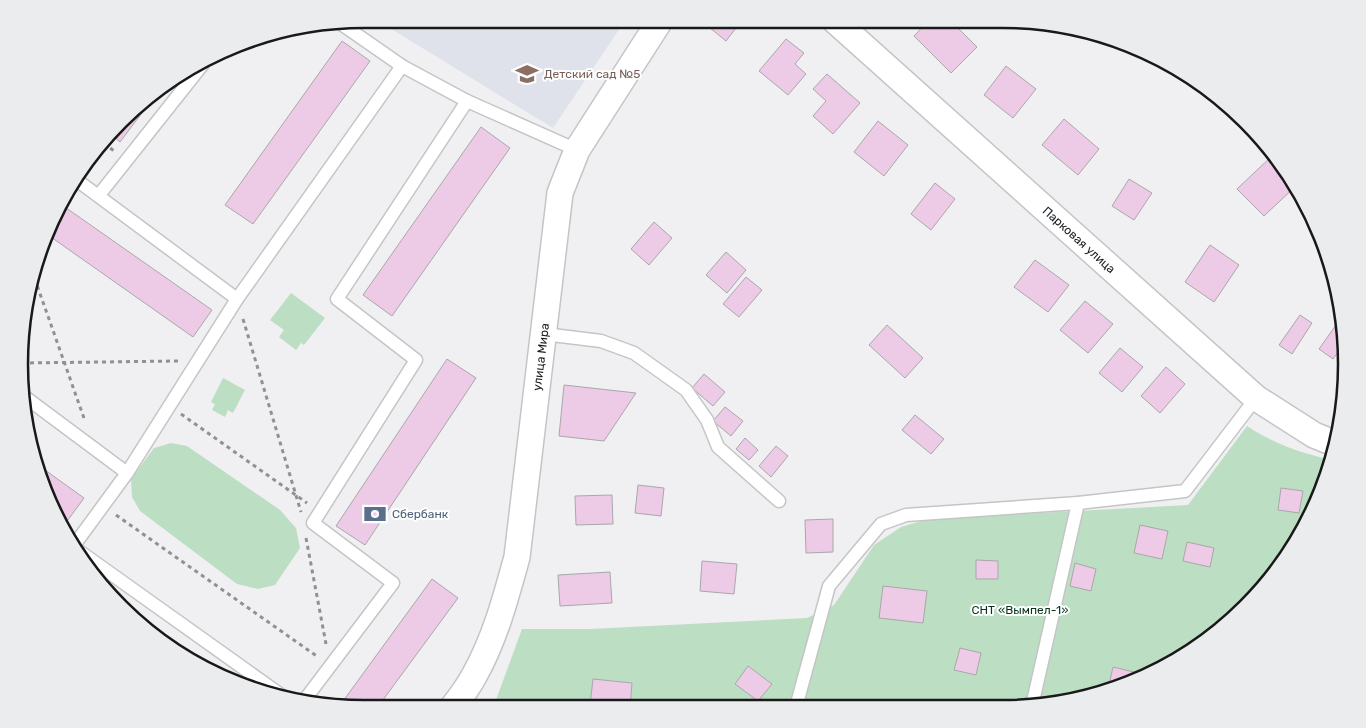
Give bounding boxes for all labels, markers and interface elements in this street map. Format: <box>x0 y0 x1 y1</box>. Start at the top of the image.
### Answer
school or university icon: Детский сад №5 <box>514 61 540 87</box>
place label: Детский сад №5 <box>544 67 640 81</box>
street label: Парковая улица <box>1040 204 1118 276</box>
street label: улица Мира <box>530 322 552 392</box>
bank icon: Сбербанк <box>362 501 388 527</box>
place label: Сбербанк <box>392 507 449 521</box>
park label: СНТ «Вымпел-1» <box>972 603 1068 617</box>

